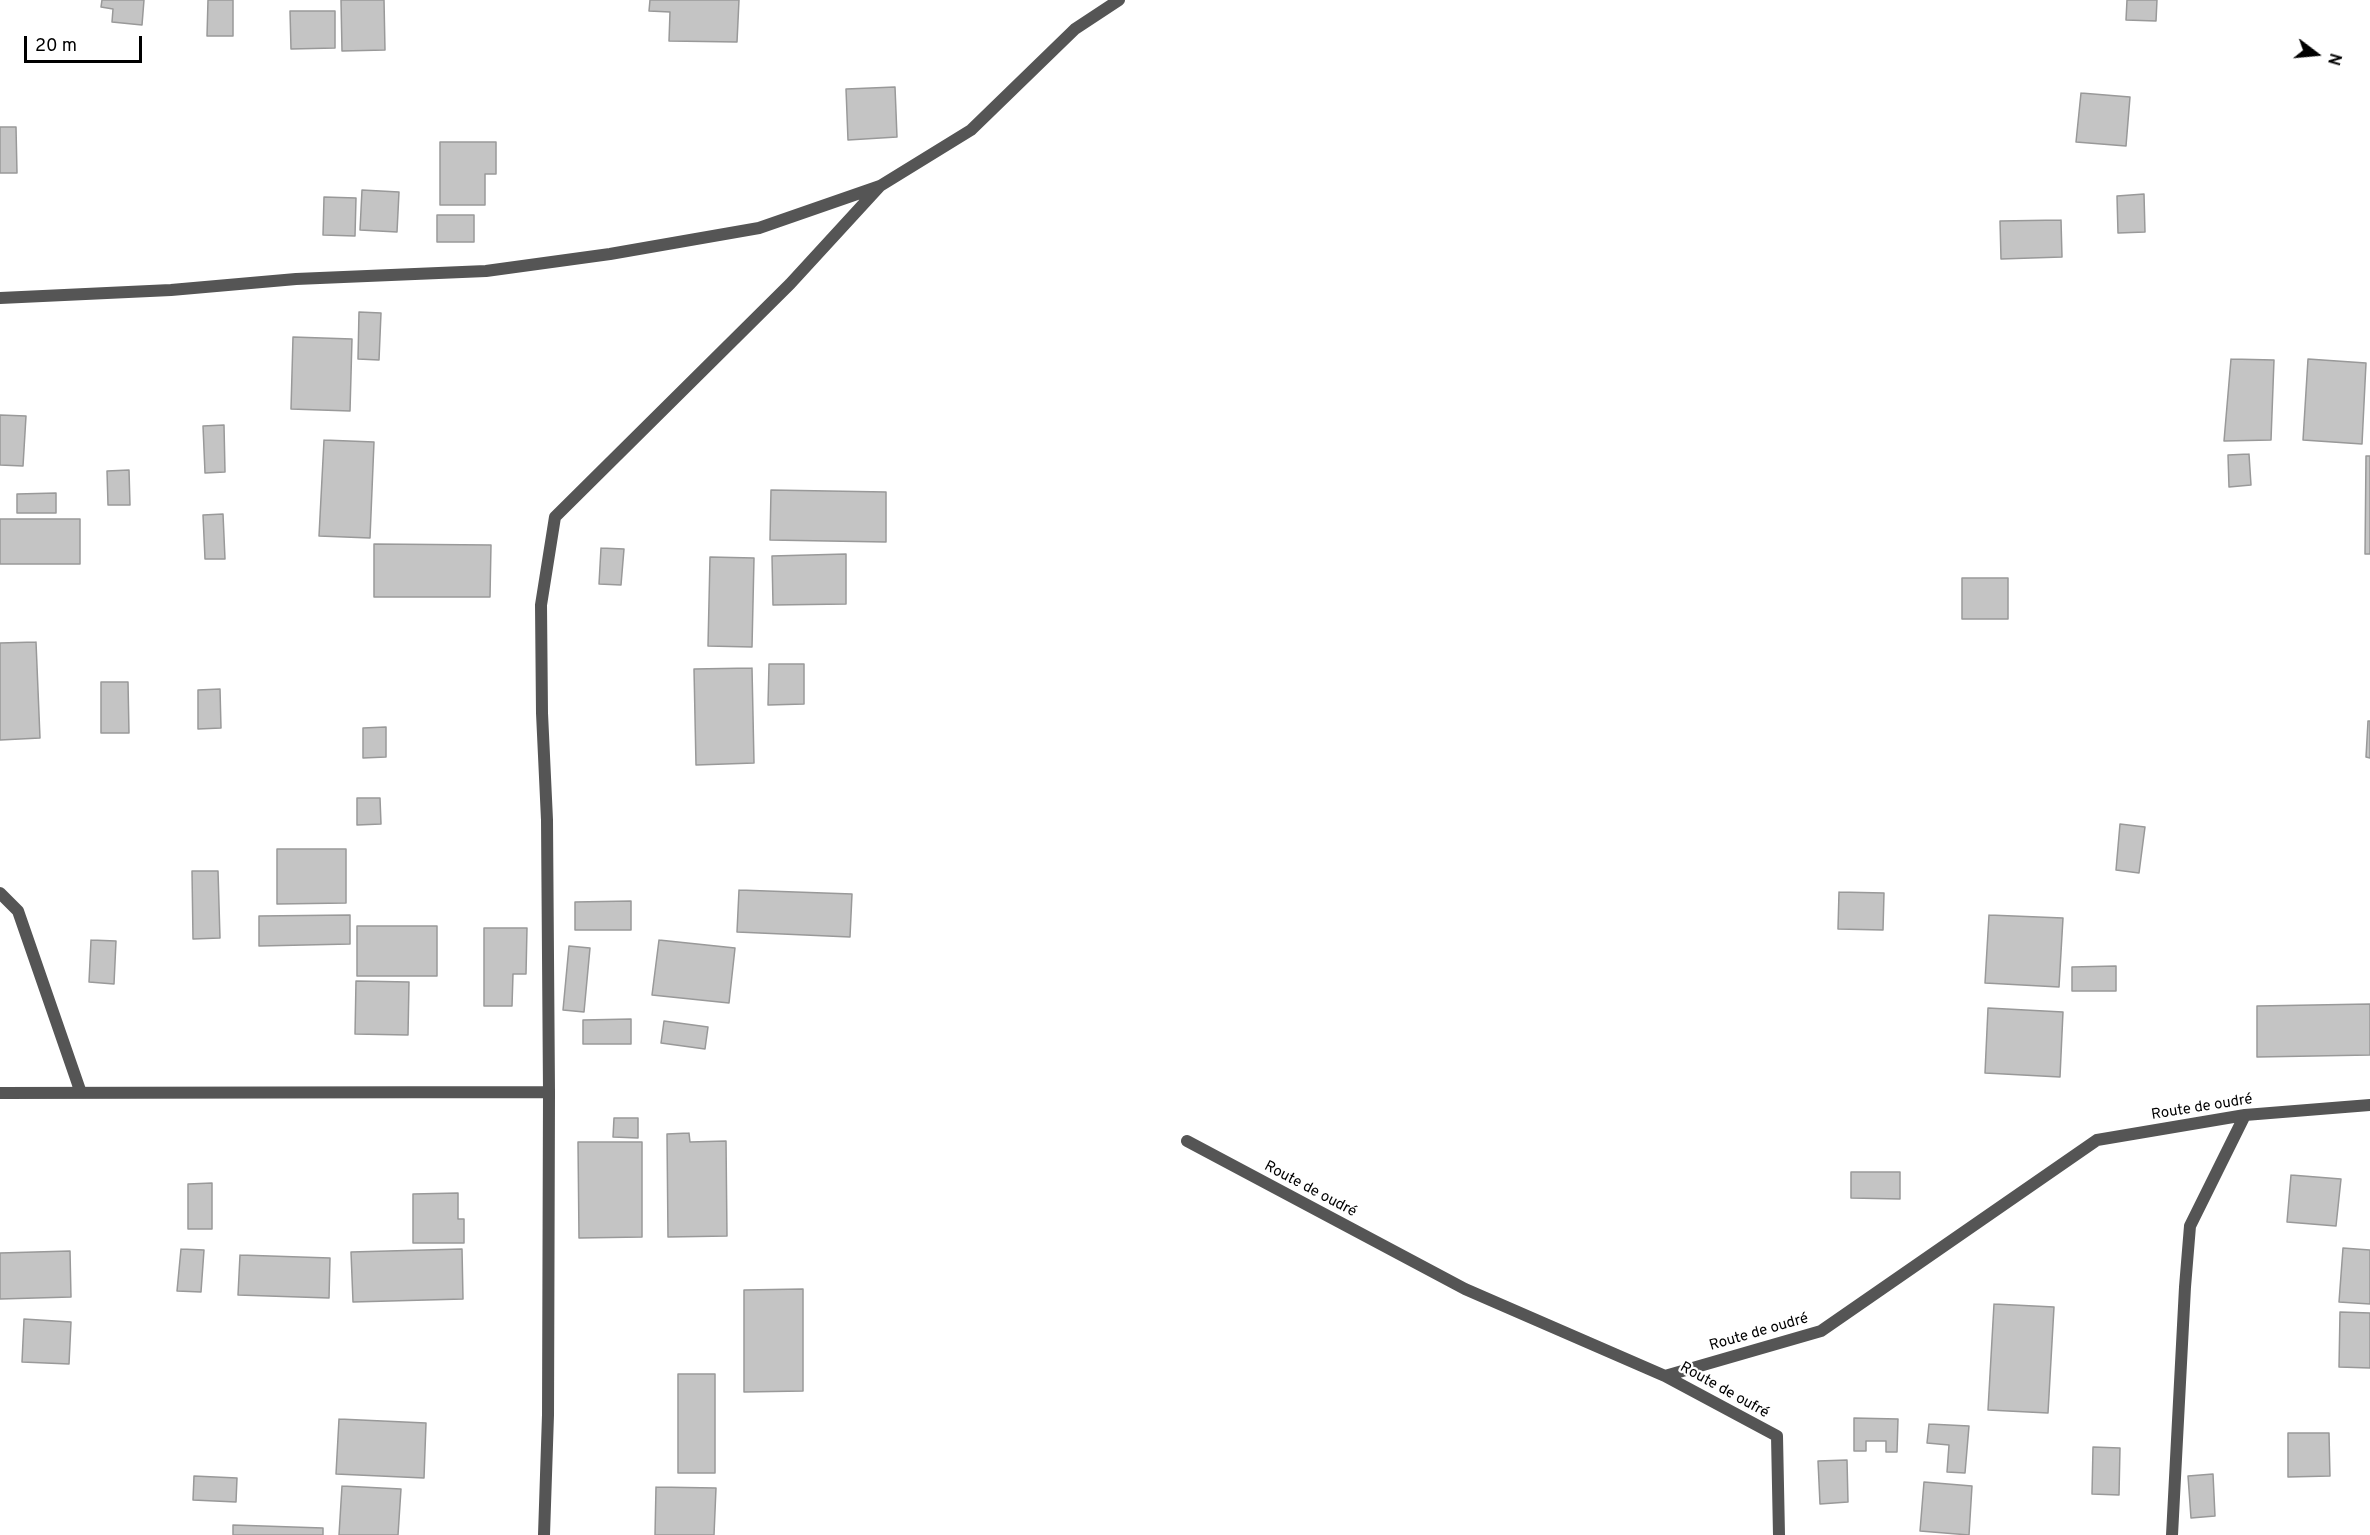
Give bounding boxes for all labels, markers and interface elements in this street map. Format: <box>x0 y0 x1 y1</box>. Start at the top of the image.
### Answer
scale bar <box>27 24 146 62</box>
north arrow <box>2286 24 2346 84</box>
text: 20 m <box>35 35 77 58</box>
text: N <box>2322 51 2345 67</box>
street label: Route de oudré <box>2150 1091 2254 1125</box>
street label: Route de oudré <box>1261 1158 1359 1222</box>
street label: Route de oudré <box>1707 1310 1811 1356</box>
street label: Route de oufré <box>1676 1359 1772 1423</box>

